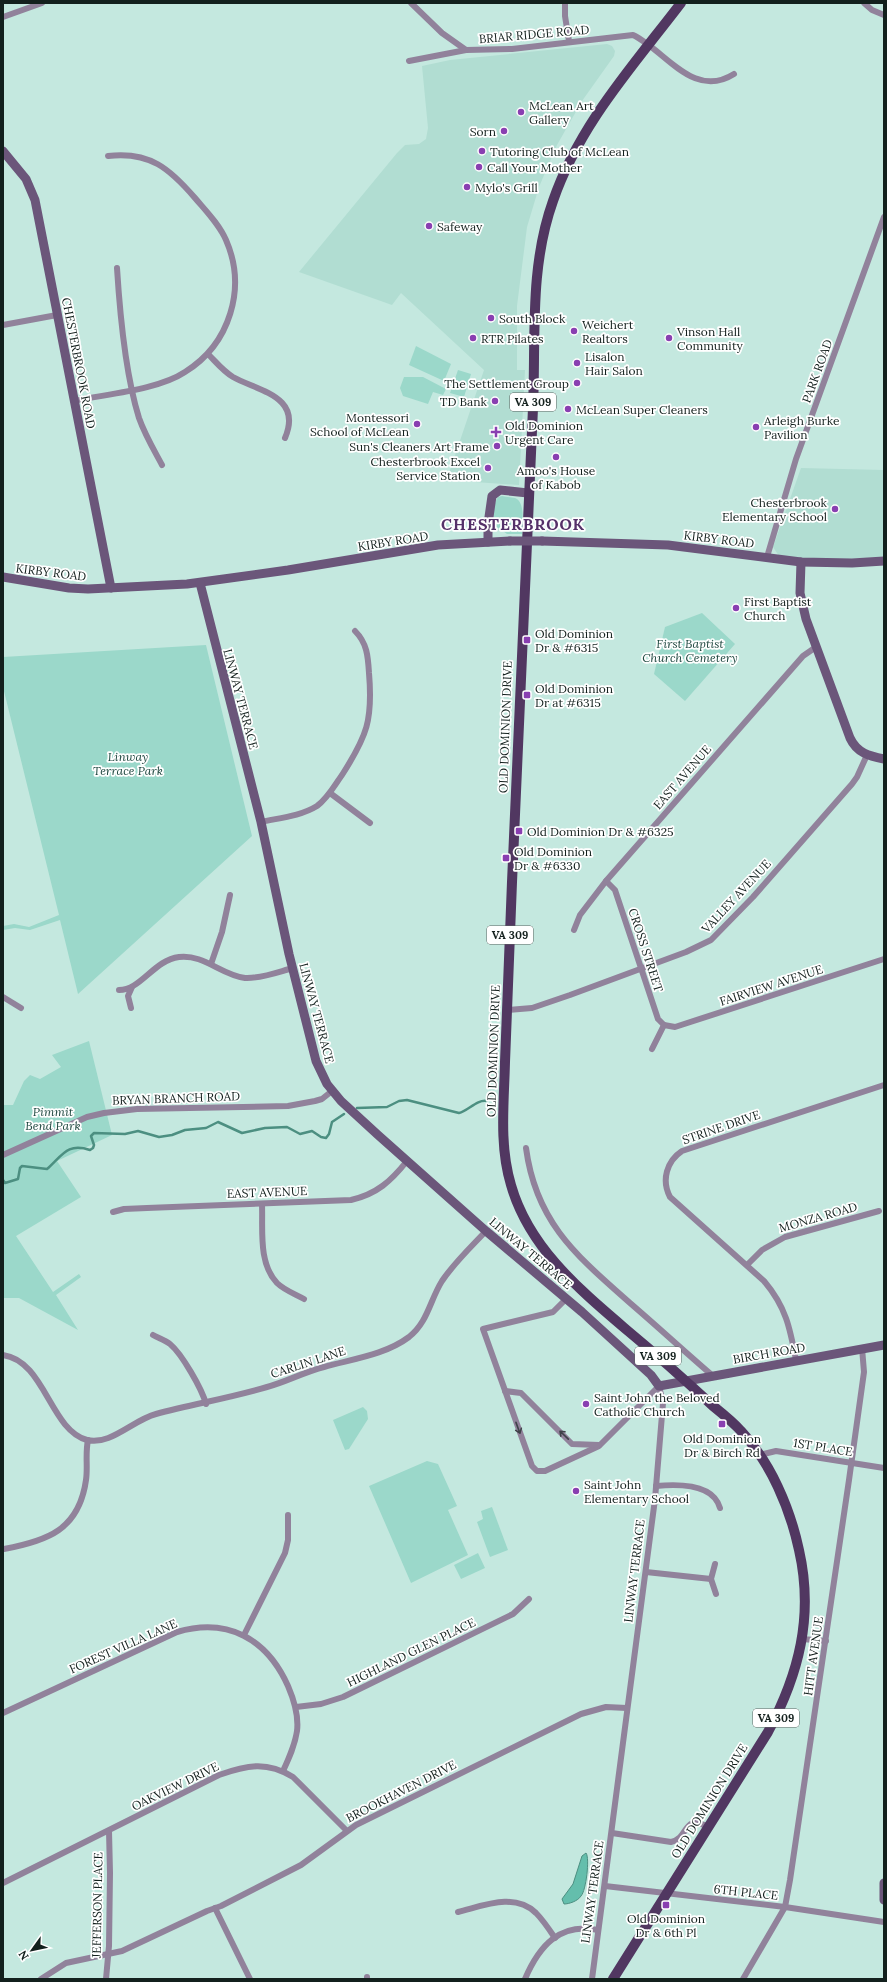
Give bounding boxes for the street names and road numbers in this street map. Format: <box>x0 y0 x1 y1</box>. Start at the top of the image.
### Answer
street label: BRIAR RIDGE ROAD <box>478 22 590 46</box>
street label: CHESTERBROOK ROAD <box>59 296 99 430</box>
street label: PARK ROAD <box>799 337 835 405</box>
road number: VA 309 <box>510 393 556 411</box>
street label: KIRBY ROAD <box>683 527 755 551</box>
street label: KIRBY ROAD <box>357 528 429 554</box>
street label: KIRBY ROAD <box>15 560 87 584</box>
street label: LINWAY TERRACE <box>220 647 262 751</box>
street label: OLD DOMINION DRIVE <box>495 661 515 793</box>
street label: EAST AVENUE <box>650 742 714 812</box>
street label: VALLEY AVENUE <box>697 856 774 937</box>
street label: CROSS STREET <box>625 906 667 994</box>
road number: VA 309 <box>487 926 533 944</box>
street label: LINWAY TERRACE <box>296 961 338 1065</box>
street label: FAIRVIEW AVENUE <box>718 961 824 1009</box>
street label: OLD DOMINION DRIVE <box>483 985 503 1117</box>
street label: BRYAN BRANCH ROAD <box>112 1088 240 1108</box>
street label: STRINE DRIVE <box>680 1107 762 1147</box>
street label: EAST AVENUE <box>226 1183 308 1201</box>
street label: MONZA ROAD <box>777 1199 859 1235</box>
street label: LINWAY TERRACE <box>487 1214 575 1292</box>
street label: BIRCH ROAD <box>732 1339 806 1367</box>
street label: CARLIN LANE <box>269 1343 347 1381</box>
road number: VA 309 <box>635 1347 681 1365</box>
street label: 1ST PLACE <box>792 1435 854 1459</box>
street label: LINWAY TERRACE <box>620 1519 648 1623</box>
street label: HIGHLAND GLEN PLACE <box>344 1614 478 1690</box>
street label: FOREST VILLA LANE <box>67 1615 179 1677</box>
street label: HITT AVENUE <box>800 1615 826 1697</box>
road number: VA 309 <box>753 1709 799 1727</box>
street label: OLD DOMINION DRIVE <box>668 1741 750 1861</box>
street label: BROOKHAVEN DRIVE <box>343 1757 459 1825</box>
street label: OAKVIEW DRIVE <box>129 1758 221 1814</box>
street label: LINWAY TERRACE <box>577 1840 607 1944</box>
street label: JEFFERSON PLACE <box>89 1852 105 1959</box>
street label: 6TH PLACE <box>713 1881 779 1903</box>

